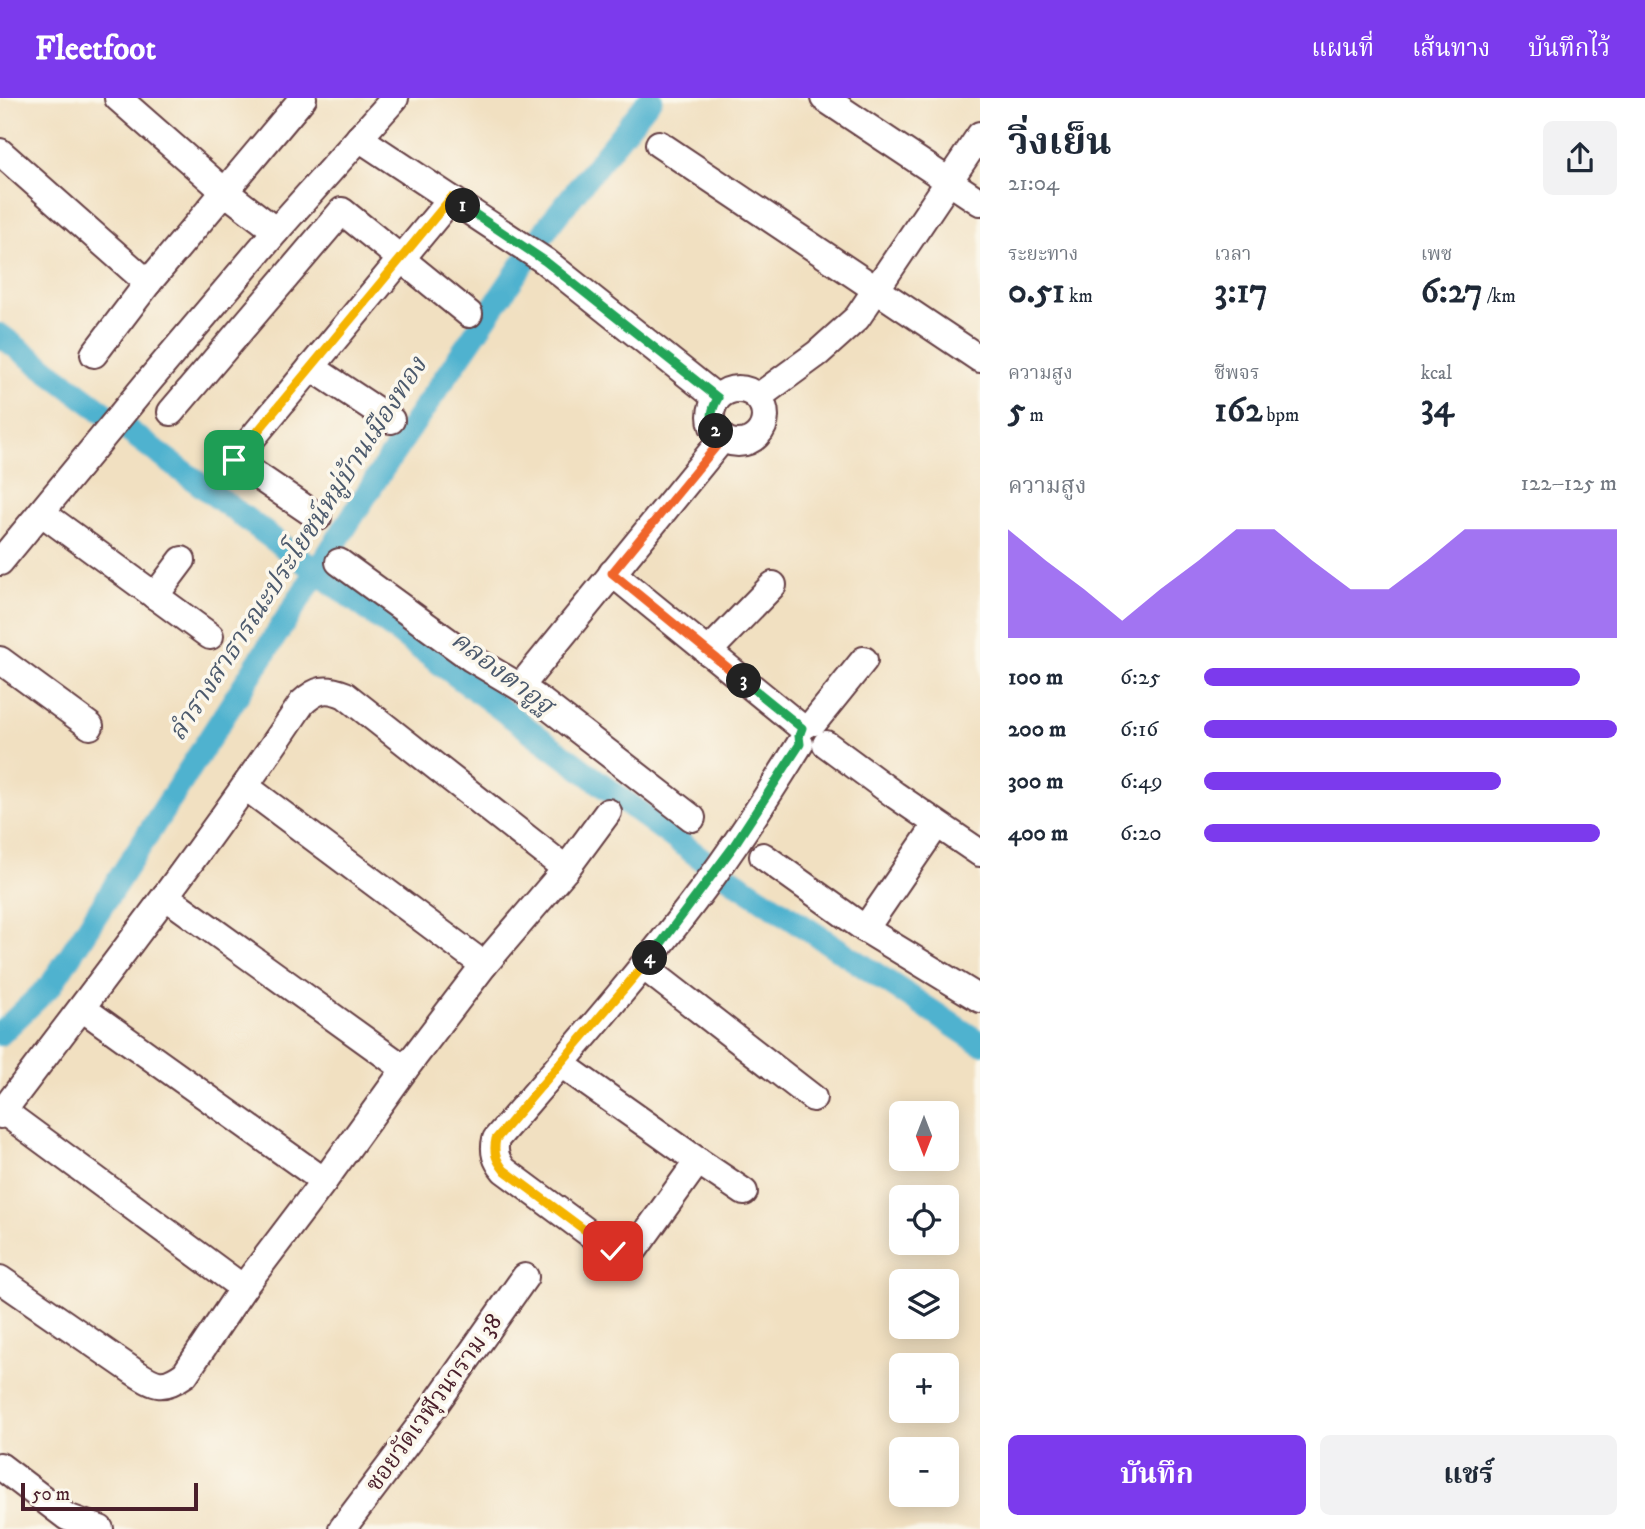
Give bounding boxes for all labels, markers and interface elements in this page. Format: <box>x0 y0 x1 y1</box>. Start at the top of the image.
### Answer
text: Fleetfoot <box>35 29 156 70</box>
text: แผนที่ <box>1311 34 1374 64</box>
text: เส้นทาง <box>1412 34 1490 64</box>
text: บันทึกไว้ <box>1528 34 1610 64</box>
text: วิ่งเย็น <box>1008 119 1112 167</box>
button: share <box>1543 121 1617 195</box>
text: 21:04 <box>1008 169 1059 198</box>
pin: 1 <box>446 188 480 224</box>
text: 1 <box>459 194 466 217</box>
text: ระยะทาง <box>1008 243 1078 266</box>
text: เวลา <box>1214 243 1251 266</box>
text: เพซ <box>1421 243 1452 266</box>
text: 0.51 <box>1008 270 1065 314</box>
text: 3:17 <box>1214 270 1268 314</box>
text: 6:27 <box>1421 270 1483 314</box>
text: km <box>1065 285 1093 308</box>
text: /km <box>1483 285 1516 308</box>
water label: ลำรางสาธารณะประโยชน์หมู่บ้านเมืองทอง <box>159 348 435 747</box>
text: ความสูง <box>1008 362 1073 385</box>
text: ชีพจร <box>1214 362 1259 385</box>
text: kcal <box>1421 362 1452 385</box>
text: 34 <box>1421 385 1454 429</box>
text: 5 <box>1008 389 1025 433</box>
text: 162 <box>1214 389 1262 433</box>
text: m <box>1025 404 1044 427</box>
text: bpm <box>1262 404 1299 427</box>
pin: 2 <box>698 414 734 448</box>
text: 2 <box>711 419 720 442</box>
pin <box>204 430 264 490</box>
icon: arrive <box>215 441 253 479</box>
text: 122–125 m <box>1521 469 1617 498</box>
text: ความสูง <box>1008 472 1086 501</box>
water label: คลองตาอูฐ <box>444 624 563 725</box>
text: 100 m <box>1008 663 1063 692</box>
text: 6:25 <box>1120 663 1161 692</box>
pin: 3 <box>726 664 762 698</box>
text: 3 <box>740 669 747 692</box>
text: 200 m <box>1008 715 1066 744</box>
text: 6:16 <box>1120 715 1158 744</box>
text: 300 m <box>1008 767 1064 796</box>
text: 6:49 <box>1120 767 1163 796</box>
text: 400 m <box>1008 819 1068 848</box>
text: 6:20 <box>1120 819 1162 848</box>
pin: 4 <box>632 940 668 976</box>
text: 4 <box>644 946 655 969</box>
north arrow <box>889 1101 959 1171</box>
map controls <box>889 1101 959 1507</box>
button: locate <box>889 1185 959 1255</box>
pin <box>583 1221 643 1281</box>
icon: check <box>594 1232 632 1270</box>
button: layers <box>889 1269 959 1339</box>
street label: ซอยวัดเวฬุวนาราม 38 <box>359 1308 509 1498</box>
button: + <box>889 1353 959 1423</box>
button: บันทึก <box>1008 1435 1306 1515</box>
button: แชร์ <box>1320 1435 1617 1515</box>
button: − <box>889 1437 959 1507</box>
scale bar <box>21 1480 198 1512</box>
text: 50 m <box>32 1483 70 1506</box>

